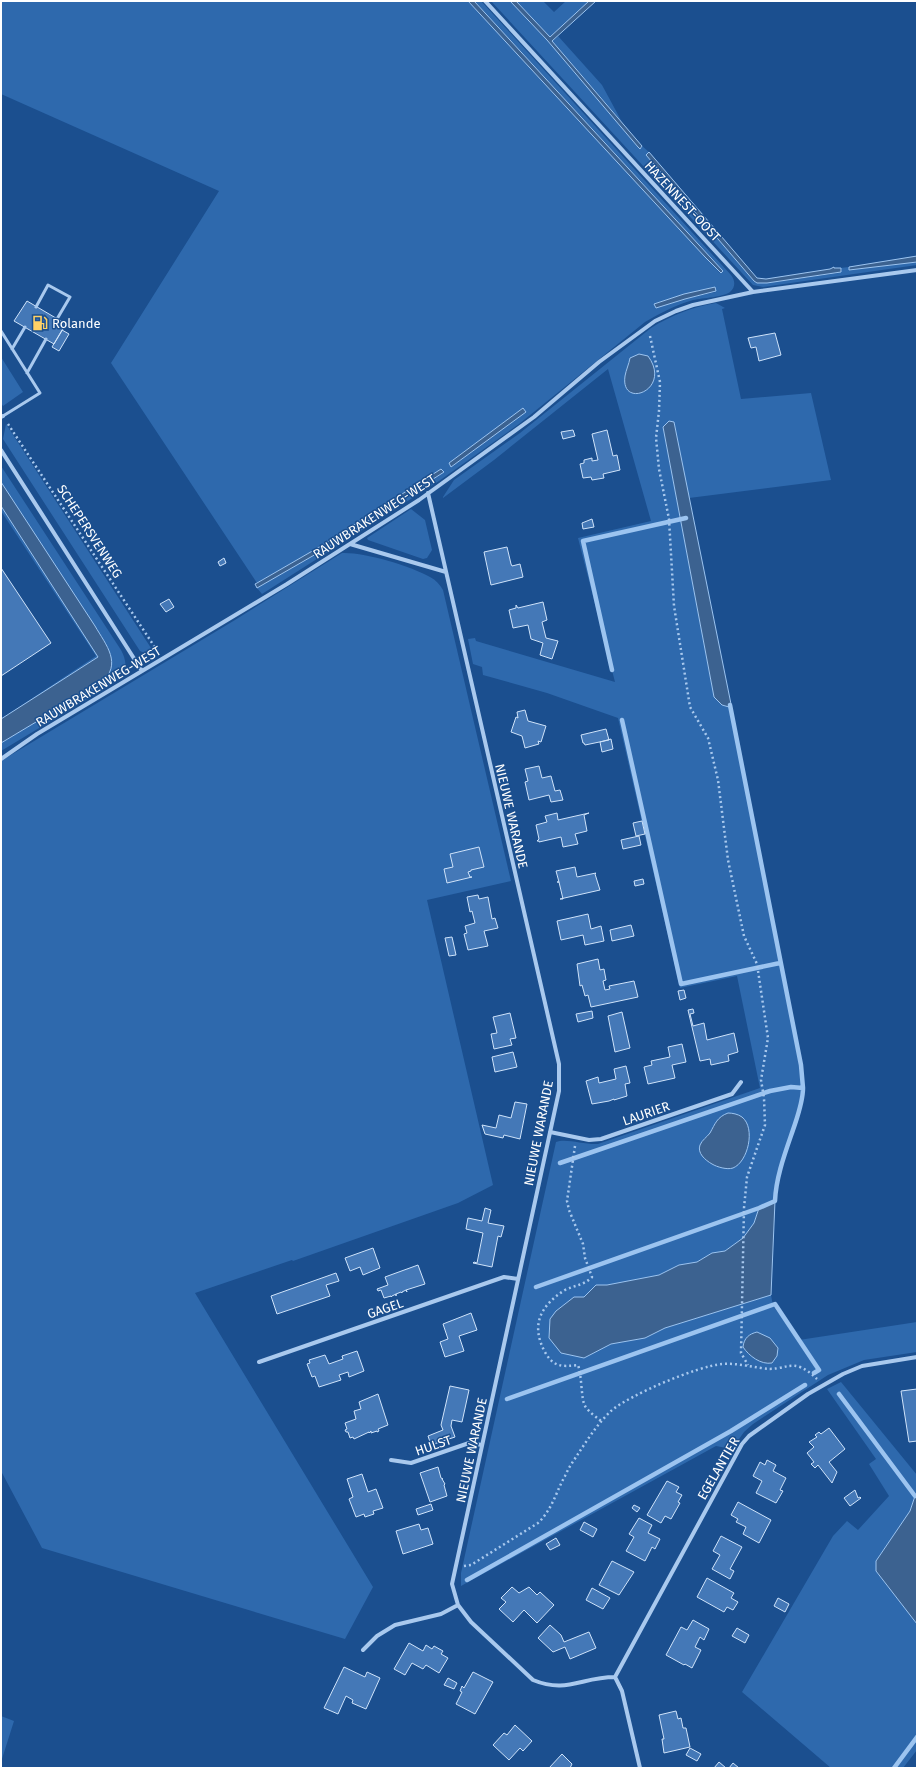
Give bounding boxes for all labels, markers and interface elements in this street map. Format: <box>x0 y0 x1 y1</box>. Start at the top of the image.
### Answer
street label: HAZENNEST-OOST <box>642 158 724 245</box>
fuel station icon: Rolande <box>31 314 49 332</box>
place label: Rolande <box>52 316 101 331</box>
street label: RAUWBRAKENWEG-WEST <box>310 471 439 562</box>
street label: SCHEPERSVENWEG <box>54 482 125 581</box>
street label: RAUWBRAKENWEG-WEST <box>33 643 164 730</box>
street label: NIEUWE WARANDE <box>492 762 531 870</box>
street label: NIEUWE WARANDE <box>521 1079 556 1187</box>
street label: LAURIER <box>621 1098 672 1129</box>
street label: GAGEL <box>365 1295 406 1322</box>
street label: NIEUWE WARANDE <box>453 1396 490 1504</box>
street label: HULST <box>413 1432 453 1459</box>
street label: EGELANTIER <box>694 1434 743 1502</box>

